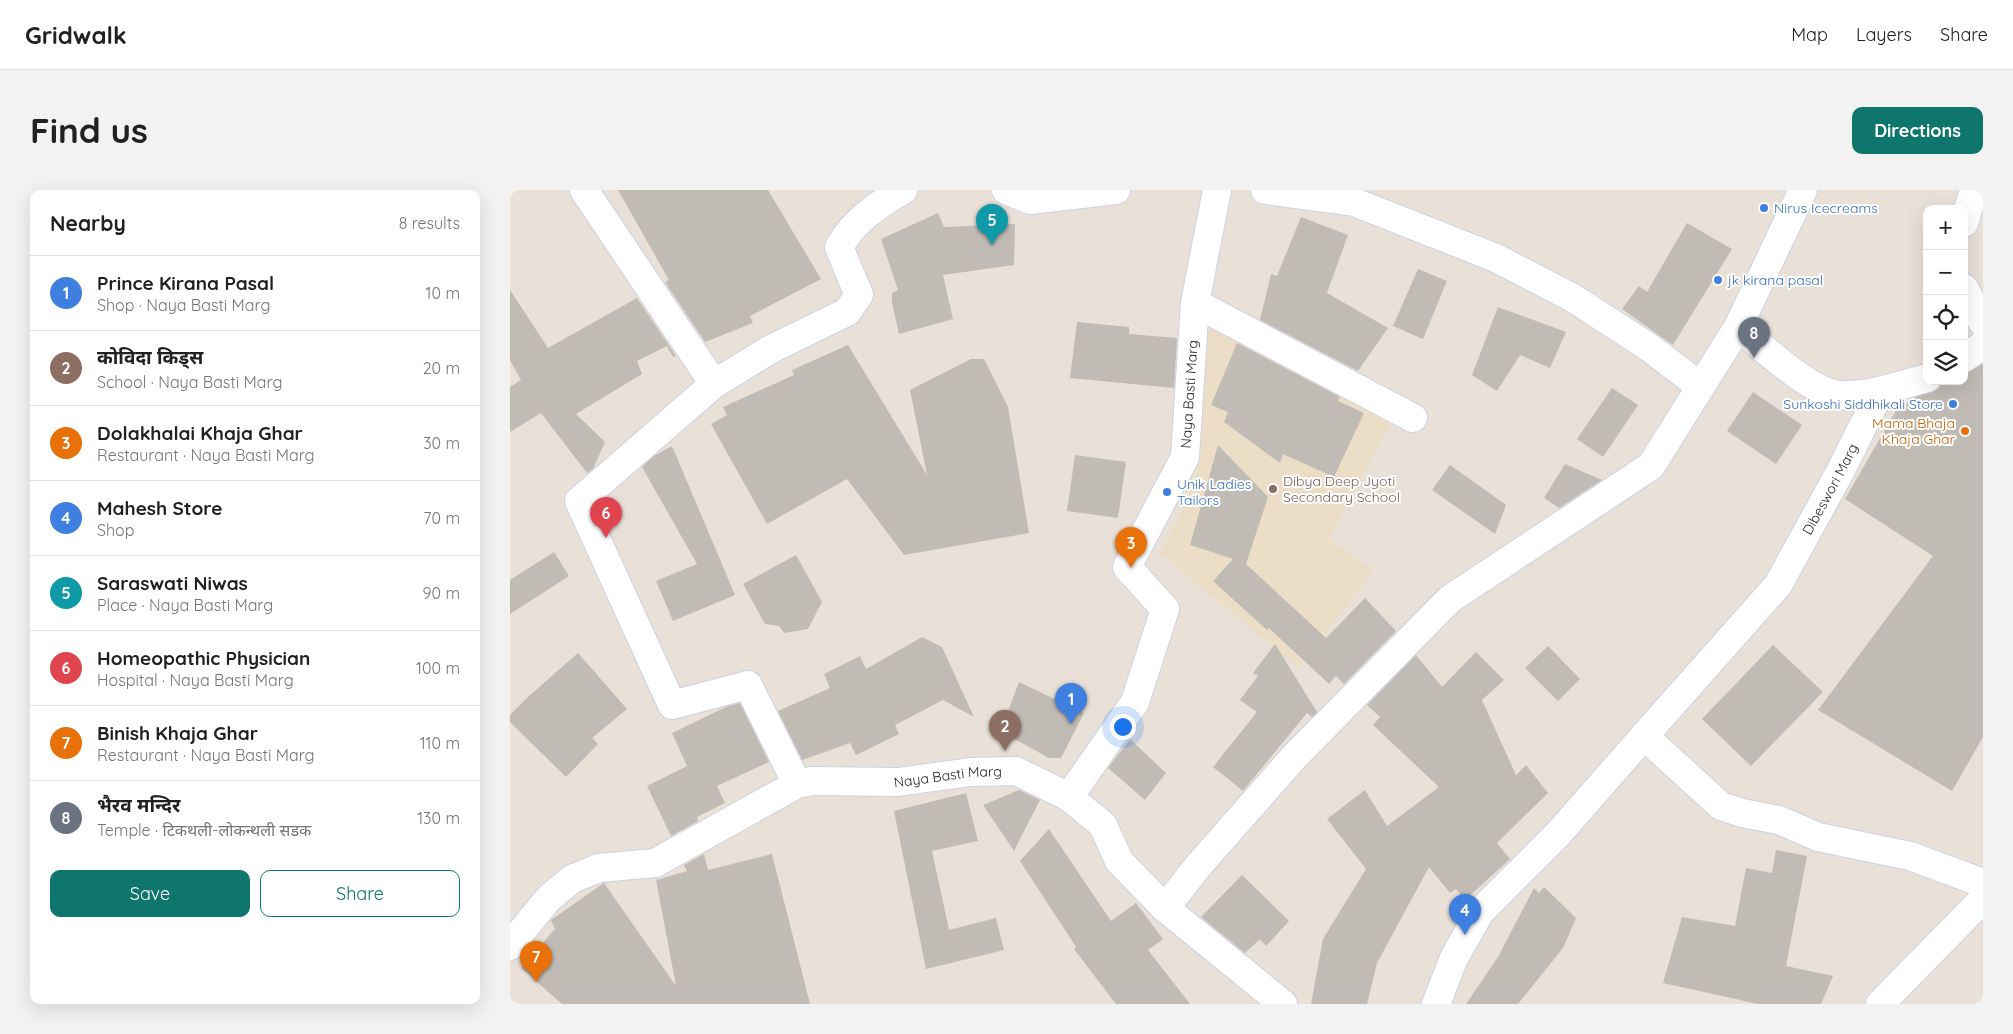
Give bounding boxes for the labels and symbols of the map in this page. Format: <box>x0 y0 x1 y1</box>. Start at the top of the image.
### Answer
place label: Nirus Icecreams <box>1774 199 1878 217</box>
marker: Nirus Icecreams <box>1758 202 1770 214</box>
pin: 5 <box>976 204 1008 245</box>
place label: jk kirana pasal <box>1727 271 1823 289</box>
marker: jk kirana pasal <box>1712 274 1724 286</box>
pin: 8 <box>1738 317 1770 358</box>
street label: Naya Basti Marg <box>1177 339 1202 449</box>
place label: Sunkoshi Siddhikali Store <box>1783 395 1943 413</box>
marker: Sunkoshi Siddhikali Store <box>1947 398 1959 410</box>
place label: Mama Bhaja Khaja Ghar <box>1872 414 1956 448</box>
marker: Mama Bhaja Khaja Ghar <box>1959 425 1971 437</box>
street label: Dibeswori Marg <box>1798 440 1862 538</box>
place label: Dibya Deep Jyoti Secondary School <box>1283 472 1400 506</box>
place label: Unik Ladies Tailors <box>1177 475 1251 509</box>
marker: Dibya Deep Jyoti Secondary School <box>1267 483 1279 495</box>
marker: Unik Ladies Tailors <box>1161 486 1173 498</box>
pin: 6 <box>590 497 622 538</box>
pin: 3 <box>1115 527 1147 568</box>
pin: 1 <box>1055 683 1087 724</box>
pin: 2 <box>989 710 1021 751</box>
your location <box>1110 714 1136 740</box>
street label: Naya Basti Marg <box>893 762 1002 791</box>
pin: 4 <box>1449 894 1481 935</box>
pin: 7 <box>520 941 552 982</box>

